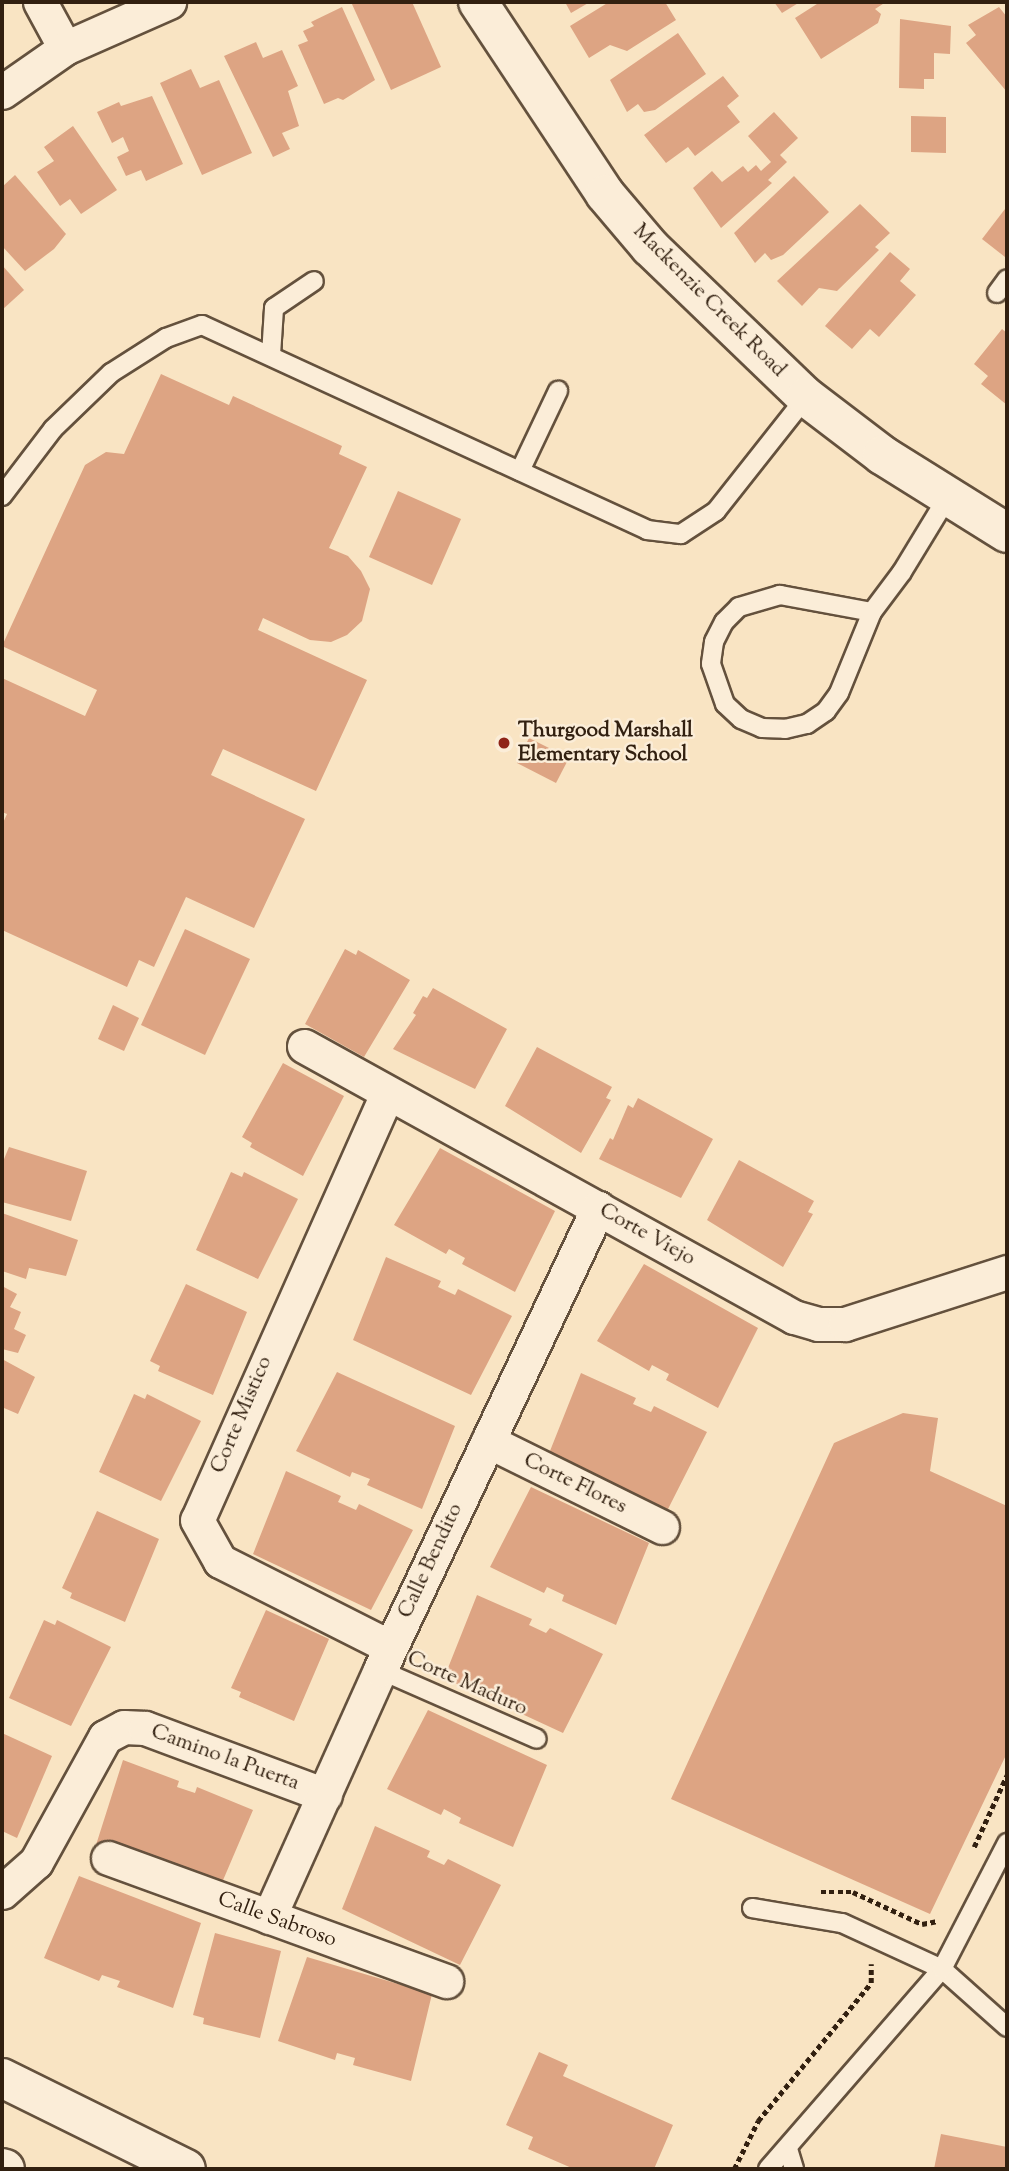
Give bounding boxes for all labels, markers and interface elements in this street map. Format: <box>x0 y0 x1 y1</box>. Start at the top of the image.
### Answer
street label: Mackenzie Creek Road <box>627 219 791 383</box>
place label: Thurgood Marshall Elementary School <box>518 718 693 768</box>
marker: Thurgood Marshall Elementary School <box>496 735 512 751</box>
street label: Corte Viejo <box>595 1198 699 1272</box>
street label: Corte Mistico <box>206 1353 278 1477</box>
street label: Corte Flores <box>519 1448 631 1520</box>
street label: Calle Bendito <box>393 1500 469 1622</box>
street label: Corte Maduro <box>403 1646 531 1722</box>
street label: Camino la Puerta <box>147 1719 303 1797</box>
street label: Calle Sabroso <box>214 1887 340 1953</box>

